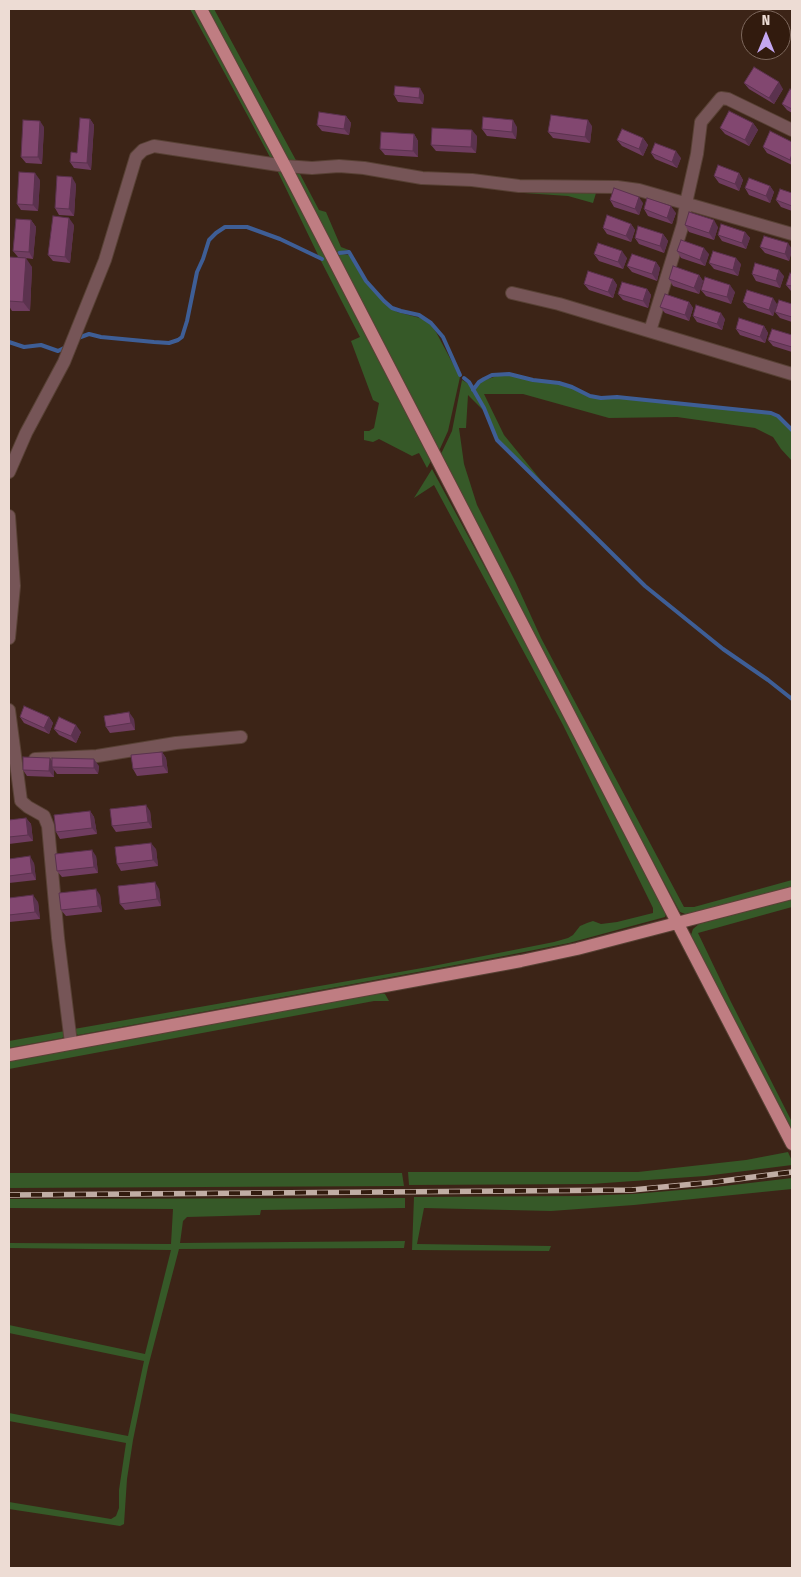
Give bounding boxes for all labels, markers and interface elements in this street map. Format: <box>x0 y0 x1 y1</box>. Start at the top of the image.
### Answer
north arrow <box>741 10 791 60</box>
text: N <box>762 12 770 29</box>

